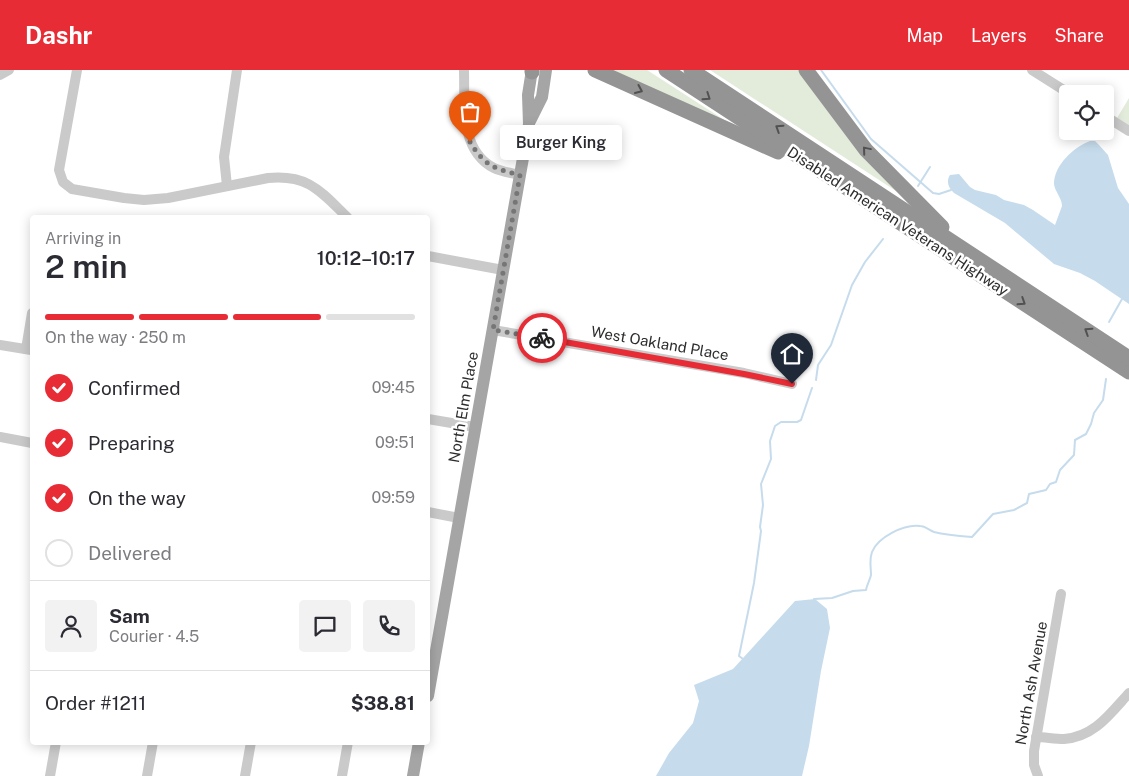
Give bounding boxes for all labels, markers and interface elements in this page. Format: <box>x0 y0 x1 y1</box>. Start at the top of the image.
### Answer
text: Dashr <box>25 21 93 49</box>
text: Map <box>907 25 943 46</box>
text: Layers <box>971 25 1027 46</box>
text: Share <box>1055 25 1104 46</box>
one-way arrow <box>634 84 643 95</box>
map controls <box>1059 85 1114 140</box>
button: locate <box>1059 85 1114 140</box>
pin <box>449 91 491 142</box>
one-way arrow <box>701 91 711 100</box>
icon: bag <box>456 98 484 126</box>
callout: Burger King <box>500 124 622 160</box>
one-way arrow <box>775 125 784 134</box>
text: Burger King <box>516 133 606 152</box>
street label: Disabled American Veterans Highway <box>784 143 1012 299</box>
one-way arrow <box>862 146 871 155</box>
text: Arriving in <box>45 229 121 248</box>
text: 10:12–10:17 <box>317 247 415 269</box>
text: 2 min <box>45 248 128 285</box>
one-way arrow <box>1017 296 1026 306</box>
courier <box>517 313 567 363</box>
street label: West Oakland Place <box>590 323 730 363</box>
icon: bike <box>528 324 556 352</box>
text: On the way · 250 m <box>45 328 186 347</box>
one-way arrow <box>1085 328 1094 337</box>
pin <box>771 333 813 384</box>
icon: home <box>778 340 806 368</box>
street label: North Elm Place <box>445 350 481 464</box>
icon: check <box>45 374 73 402</box>
text: Confirmed <box>88 377 181 399</box>
text: 09:45 <box>372 378 415 397</box>
icon: check <box>45 429 73 457</box>
text: Preparing <box>88 432 175 454</box>
text: 09:51 <box>375 433 415 452</box>
icon: check <box>45 484 73 512</box>
text: On the way <box>88 487 186 509</box>
text: 09:59 <box>371 488 415 507</box>
text: Delivered <box>88 542 172 564</box>
button: person <box>45 600 97 652</box>
button: chat <box>299 600 351 652</box>
button: phone <box>363 600 415 652</box>
text: Sam <box>109 605 150 627</box>
street label: North Ash Avenue <box>1012 620 1050 746</box>
text: Courier · 4.5 <box>109 627 199 646</box>
text: Order #1211 <box>45 692 146 714</box>
text: $38.81 <box>351 692 415 714</box>

